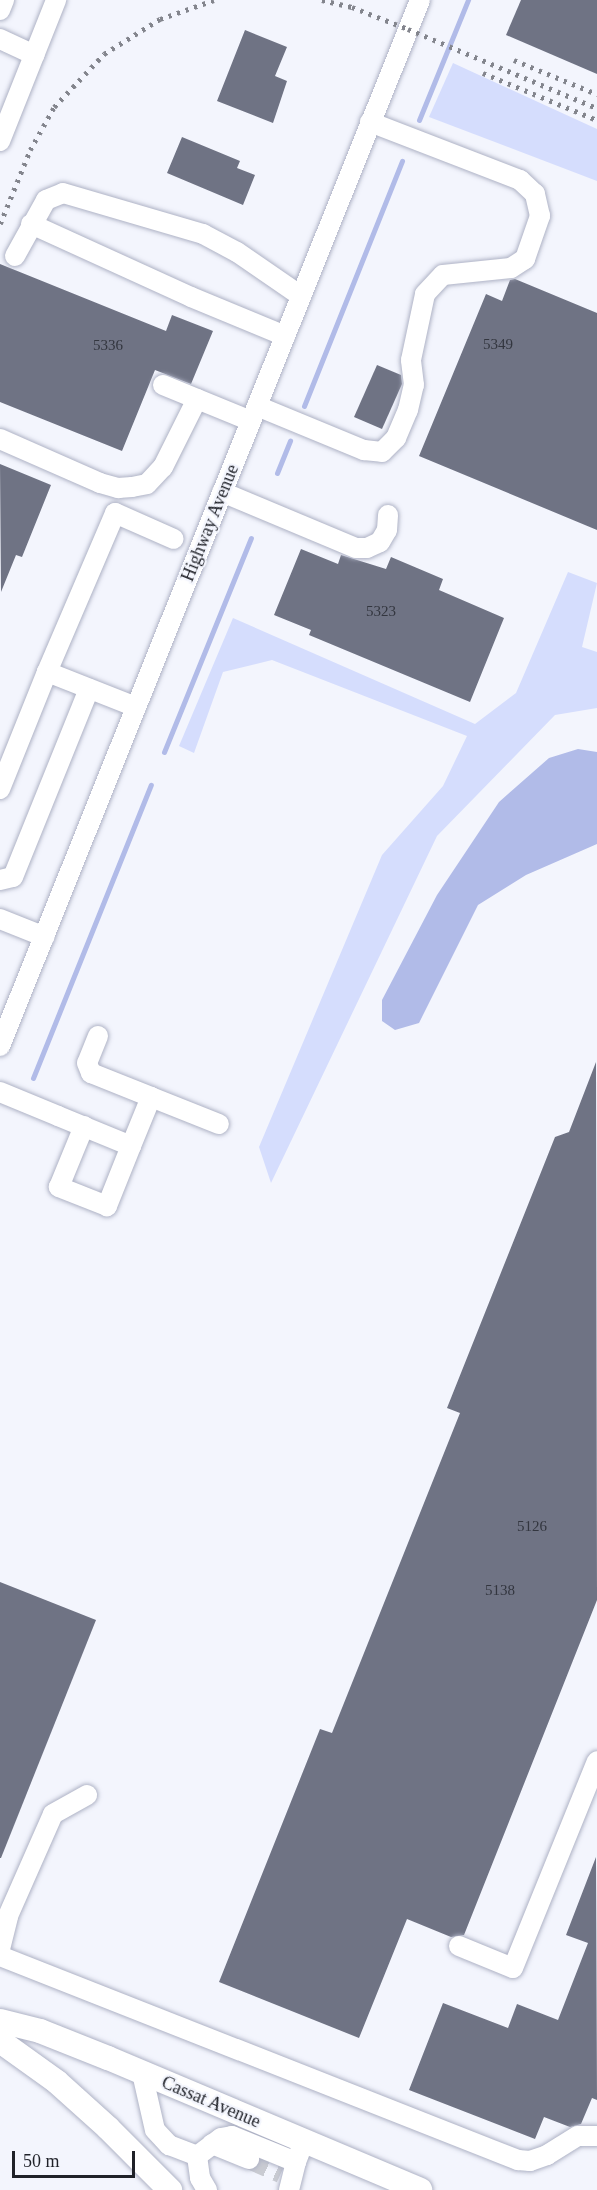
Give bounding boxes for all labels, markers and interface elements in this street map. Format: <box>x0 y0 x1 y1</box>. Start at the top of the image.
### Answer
house number: 5349 <box>483 336 513 354</box>
house number: 5336 <box>93 337 123 355</box>
street label: Highway Avenue <box>177 461 243 585</box>
house number: 5323 <box>366 603 396 621</box>
house number: 5126 <box>517 1518 547 1536</box>
house number: 5138 <box>485 1582 515 1600</box>
street label: Cassat Avenue <box>158 2071 264 2133</box>
scale bar <box>15 2139 138 2177</box>
text: 50 m <box>23 2151 60 2171</box>

